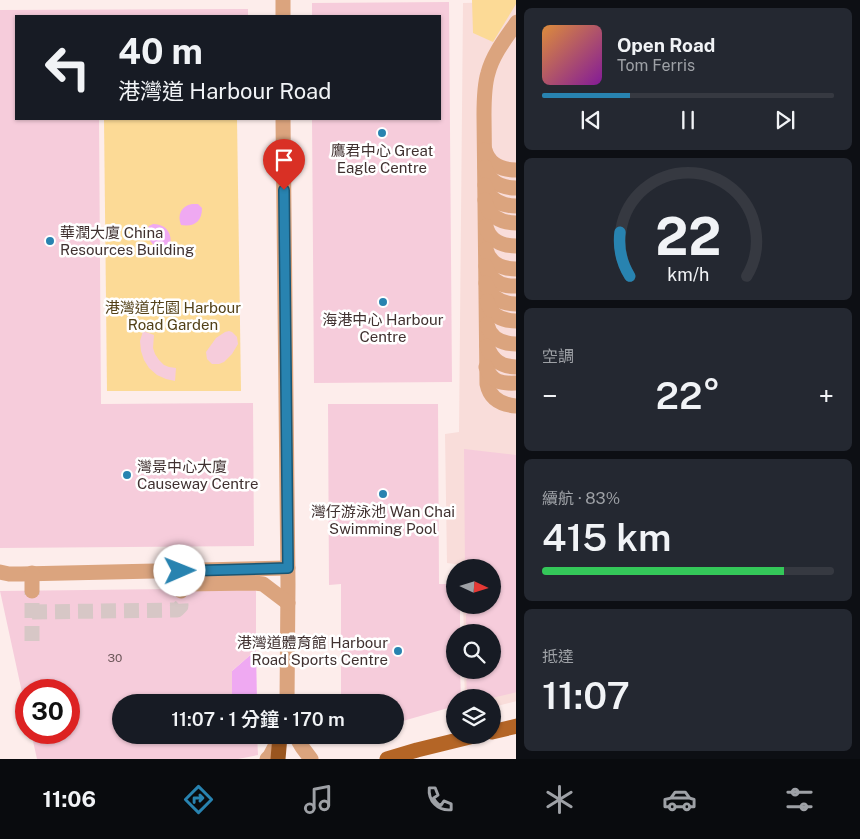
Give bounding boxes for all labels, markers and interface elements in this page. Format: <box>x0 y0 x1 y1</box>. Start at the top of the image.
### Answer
text: 40 m <box>118 31 203 72</box>
text: Open Road <box>617 34 715 56</box>
icon: left <box>35 35 100 100</box>
text: Tom Ferris <box>617 56 695 75</box>
text: 港灣道 Harbour Road <box>118 78 331 104</box>
icon: previous <box>577 106 605 134</box>
icon: pause <box>674 106 702 134</box>
icon: next <box>771 106 799 134</box>
marker: 鷹君中心 Great Eagle Centre <box>376 127 388 139</box>
pin <box>263 139 305 190</box>
place label: 鷹君中心 Great Eagle Centre <box>331 142 433 176</box>
icon: arrive <box>270 146 298 174</box>
text: 22 <box>655 206 721 267</box>
place label: 華潤大廈 China Resources Building <box>60 224 194 258</box>
marker: 華潤大廈 China Resources Building <box>44 235 56 247</box>
text: km/h <box>667 264 709 285</box>
marker: 海港中心 Harbour Centre <box>377 296 389 308</box>
park label: 港灣道花園 Harbour Road Garden <box>105 299 241 333</box>
place label: 海港中心 Harbour Centre <box>322 311 444 345</box>
text: 空調 <box>542 347 574 366</box>
text: 22° <box>656 373 720 418</box>
text: − <box>542 379 558 412</box>
text: + <box>818 379 834 412</box>
place label: 灣景中心大廈 Causeway Centre <box>137 458 259 492</box>
marker: 灣景中心大廈 Causeway Centre <box>121 469 133 481</box>
marker: 灣仔游泳池 Wan Chai Swimming Pool <box>377 488 389 500</box>
text: 續航 · 83% <box>542 489 620 508</box>
place label: 灣仔游泳池 Wan Chai Swimming Pool <box>311 503 455 537</box>
text: 415 km <box>542 515 672 560</box>
position arrow <box>153 544 205 596</box>
north arrow <box>446 559 501 614</box>
map controls <box>446 559 501 744</box>
button: search <box>446 624 501 679</box>
place label: 港灣道體育館 Harbour Road Sports Centre <box>237 634 388 668</box>
marker: 港灣道體育館 Harbour Road Sports Centre <box>392 645 404 657</box>
text: 抵達 <box>542 647 574 666</box>
house number: 30 <box>108 651 122 665</box>
text: 11:07 <box>542 673 630 718</box>
speed limit sign: 30 <box>15 679 80 744</box>
button: layers <box>446 689 501 744</box>
text: 11:07 · 1 分鐘 · 170 m <box>171 708 345 730</box>
icon: directions <box>181 782 216 817</box>
icon: music <box>301 782 336 817</box>
icon: phone <box>422 782 457 817</box>
icon: climate <box>542 782 577 817</box>
icon: car <box>662 782 697 817</box>
icon: filters <box>782 782 817 817</box>
text: 11:06 <box>43 786 96 812</box>

